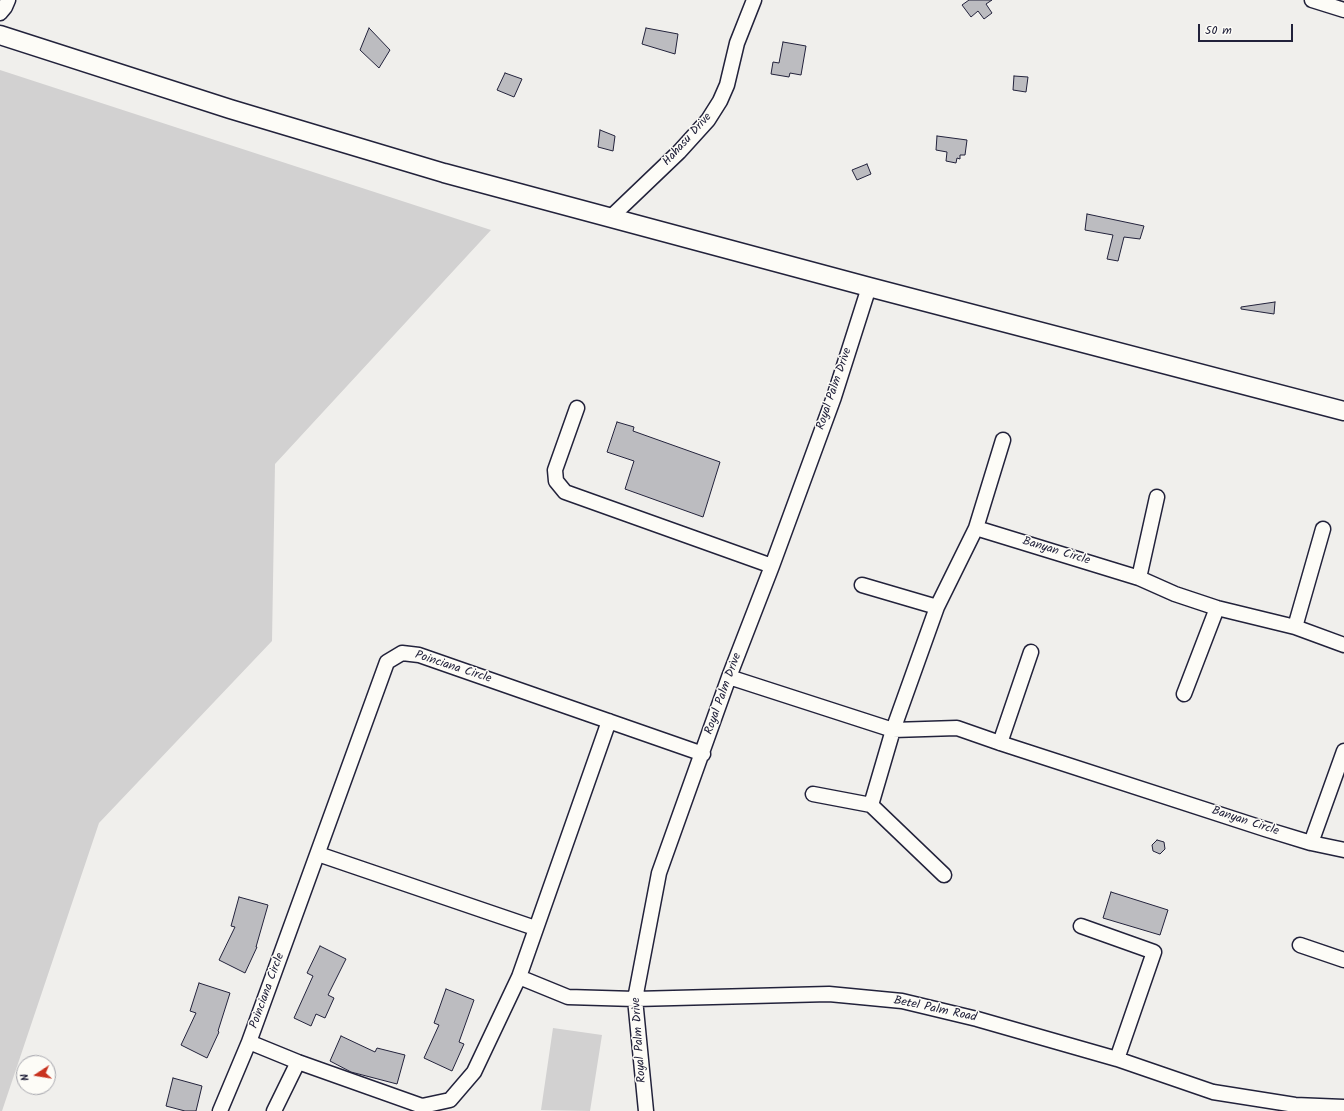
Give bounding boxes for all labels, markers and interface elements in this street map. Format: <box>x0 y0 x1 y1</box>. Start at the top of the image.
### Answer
scale bar <box>1200 16 1295 42</box>
text: 50 m <box>1205 21 1232 40</box>
street label: Hahasu Drive <box>660 110 716 170</box>
street label: Royal Palm Drive <box>814 346 856 432</box>
street label: Banyan Circle <box>1021 535 1091 569</box>
street label: Poinciana Circle <box>413 649 493 687</box>
street label: Royal Palm Drive <box>703 651 745 737</box>
street label: Banyan Circle <box>1210 804 1280 840</box>
street label: Poinciana Circle <box>248 951 288 1031</box>
street label: Betel Palm Road <box>892 994 978 1026</box>
street label: Royal Palm Drive <box>630 997 650 1083</box>
north arrow <box>16 1055 56 1095</box>
text: N <box>16 1072 35 1083</box>

